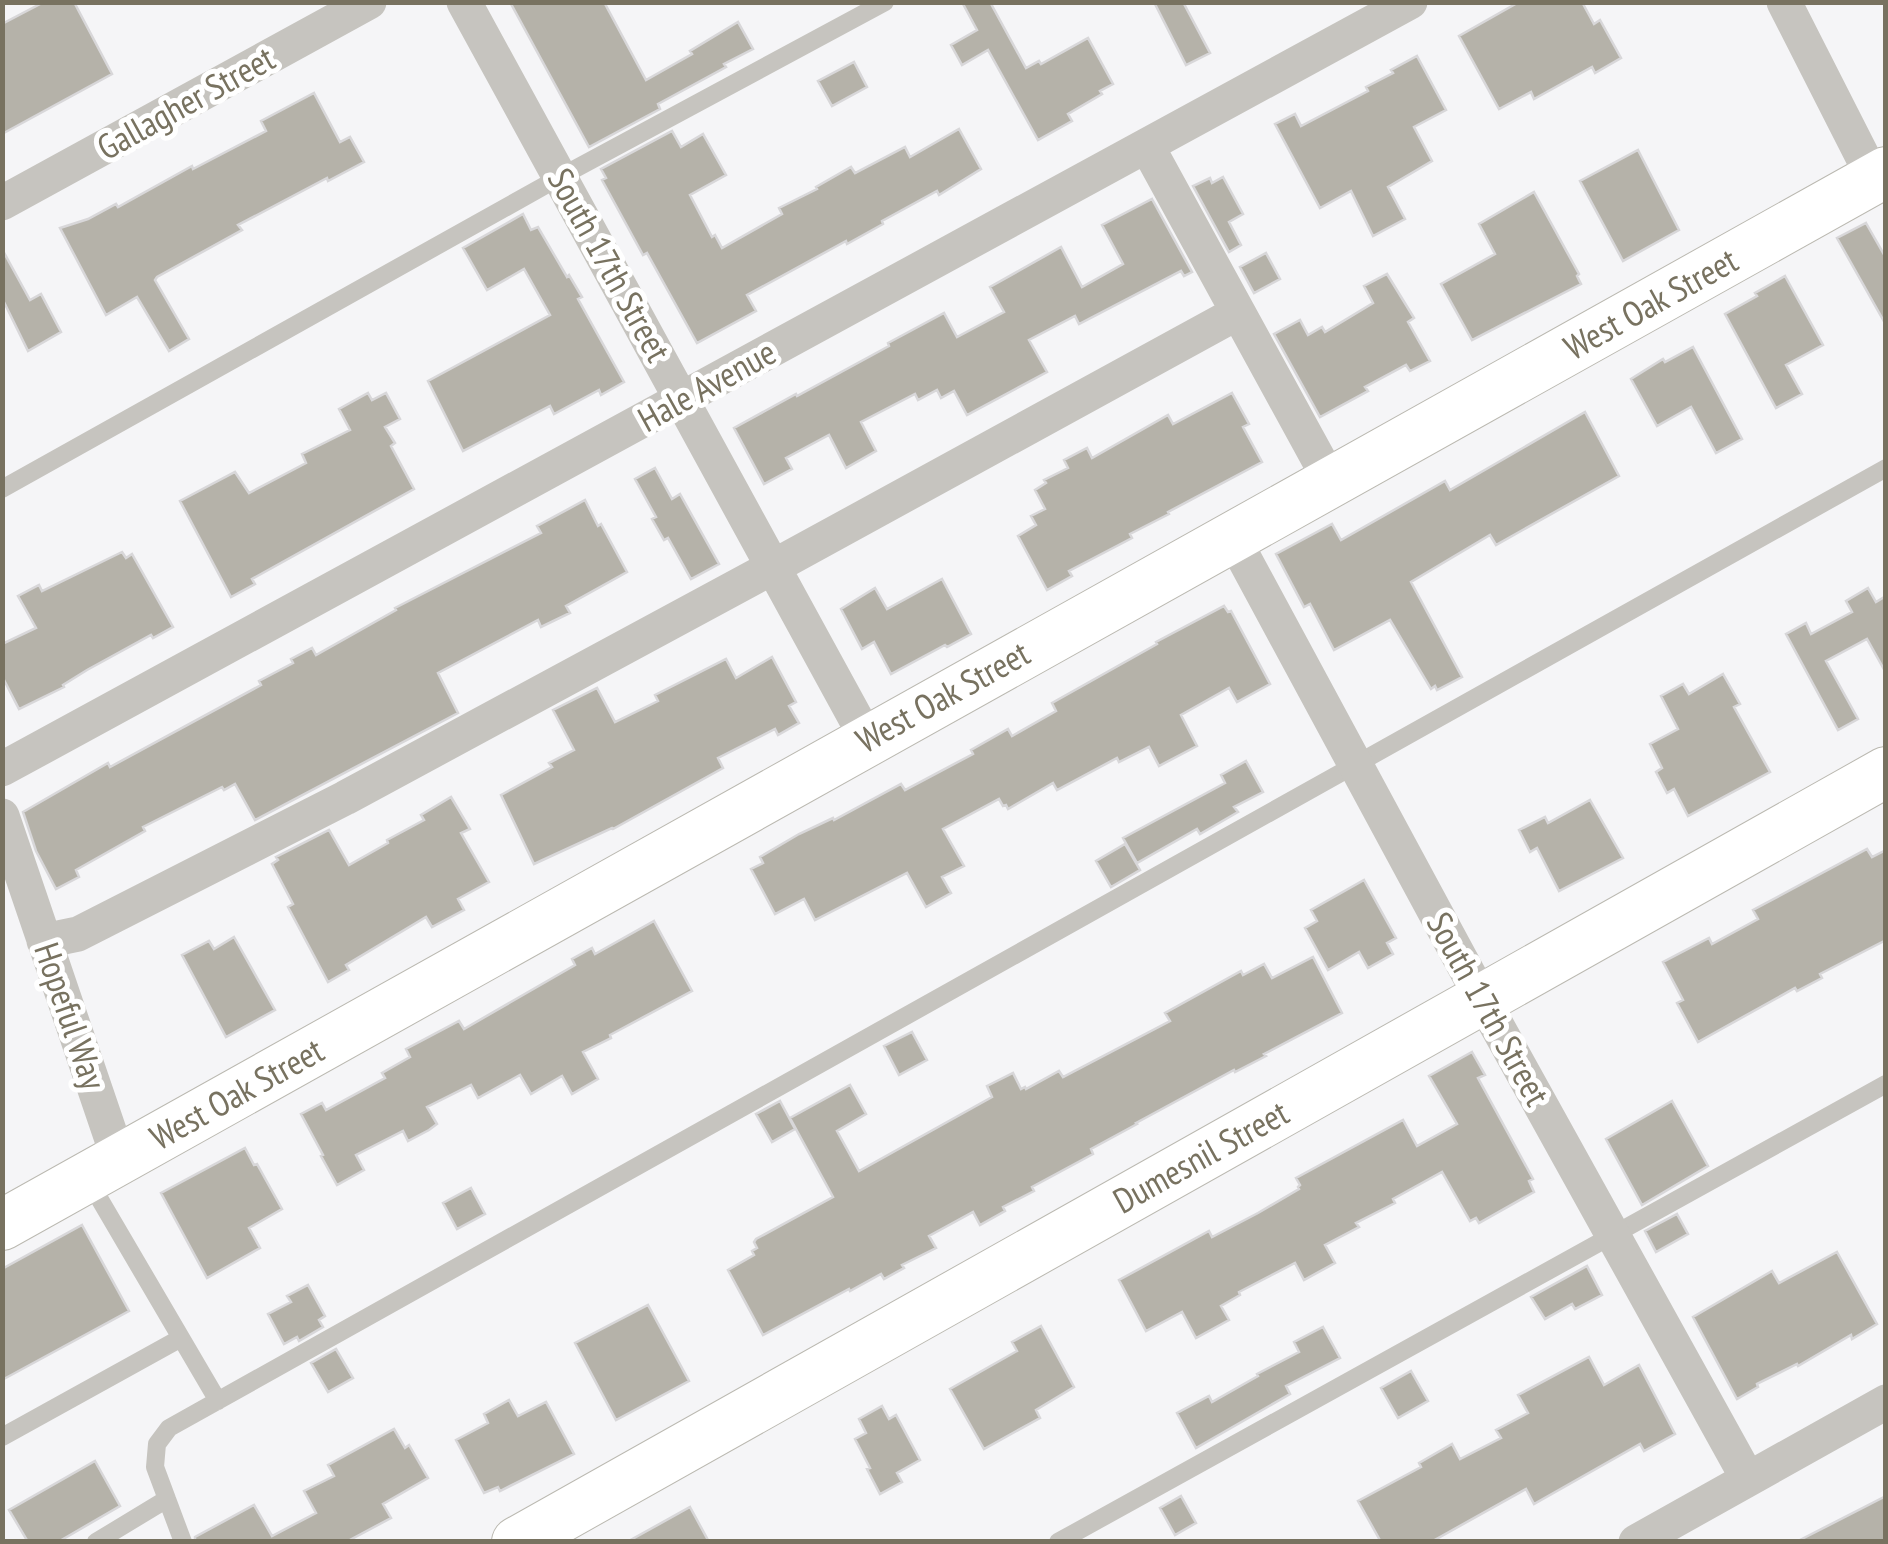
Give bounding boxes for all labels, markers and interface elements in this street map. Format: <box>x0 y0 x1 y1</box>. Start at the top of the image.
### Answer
street label: Gallagher Street <box>89 34 283 170</box>
street label: South 17th Street <box>538 160 682 370</box>
street label: West Oak Street <box>1556 236 1746 370</box>
street label: Hale Avenue <box>630 329 783 442</box>
street label: West Oak Street <box>848 629 1038 763</box>
street label: South 17th Street <box>1417 904 1561 1114</box>
street label: Hopeful Way <box>24 936 118 1096</box>
street label: West Oak Street <box>142 1026 332 1160</box>
street label: Dumesnil Street <box>1105 1089 1297 1223</box>

